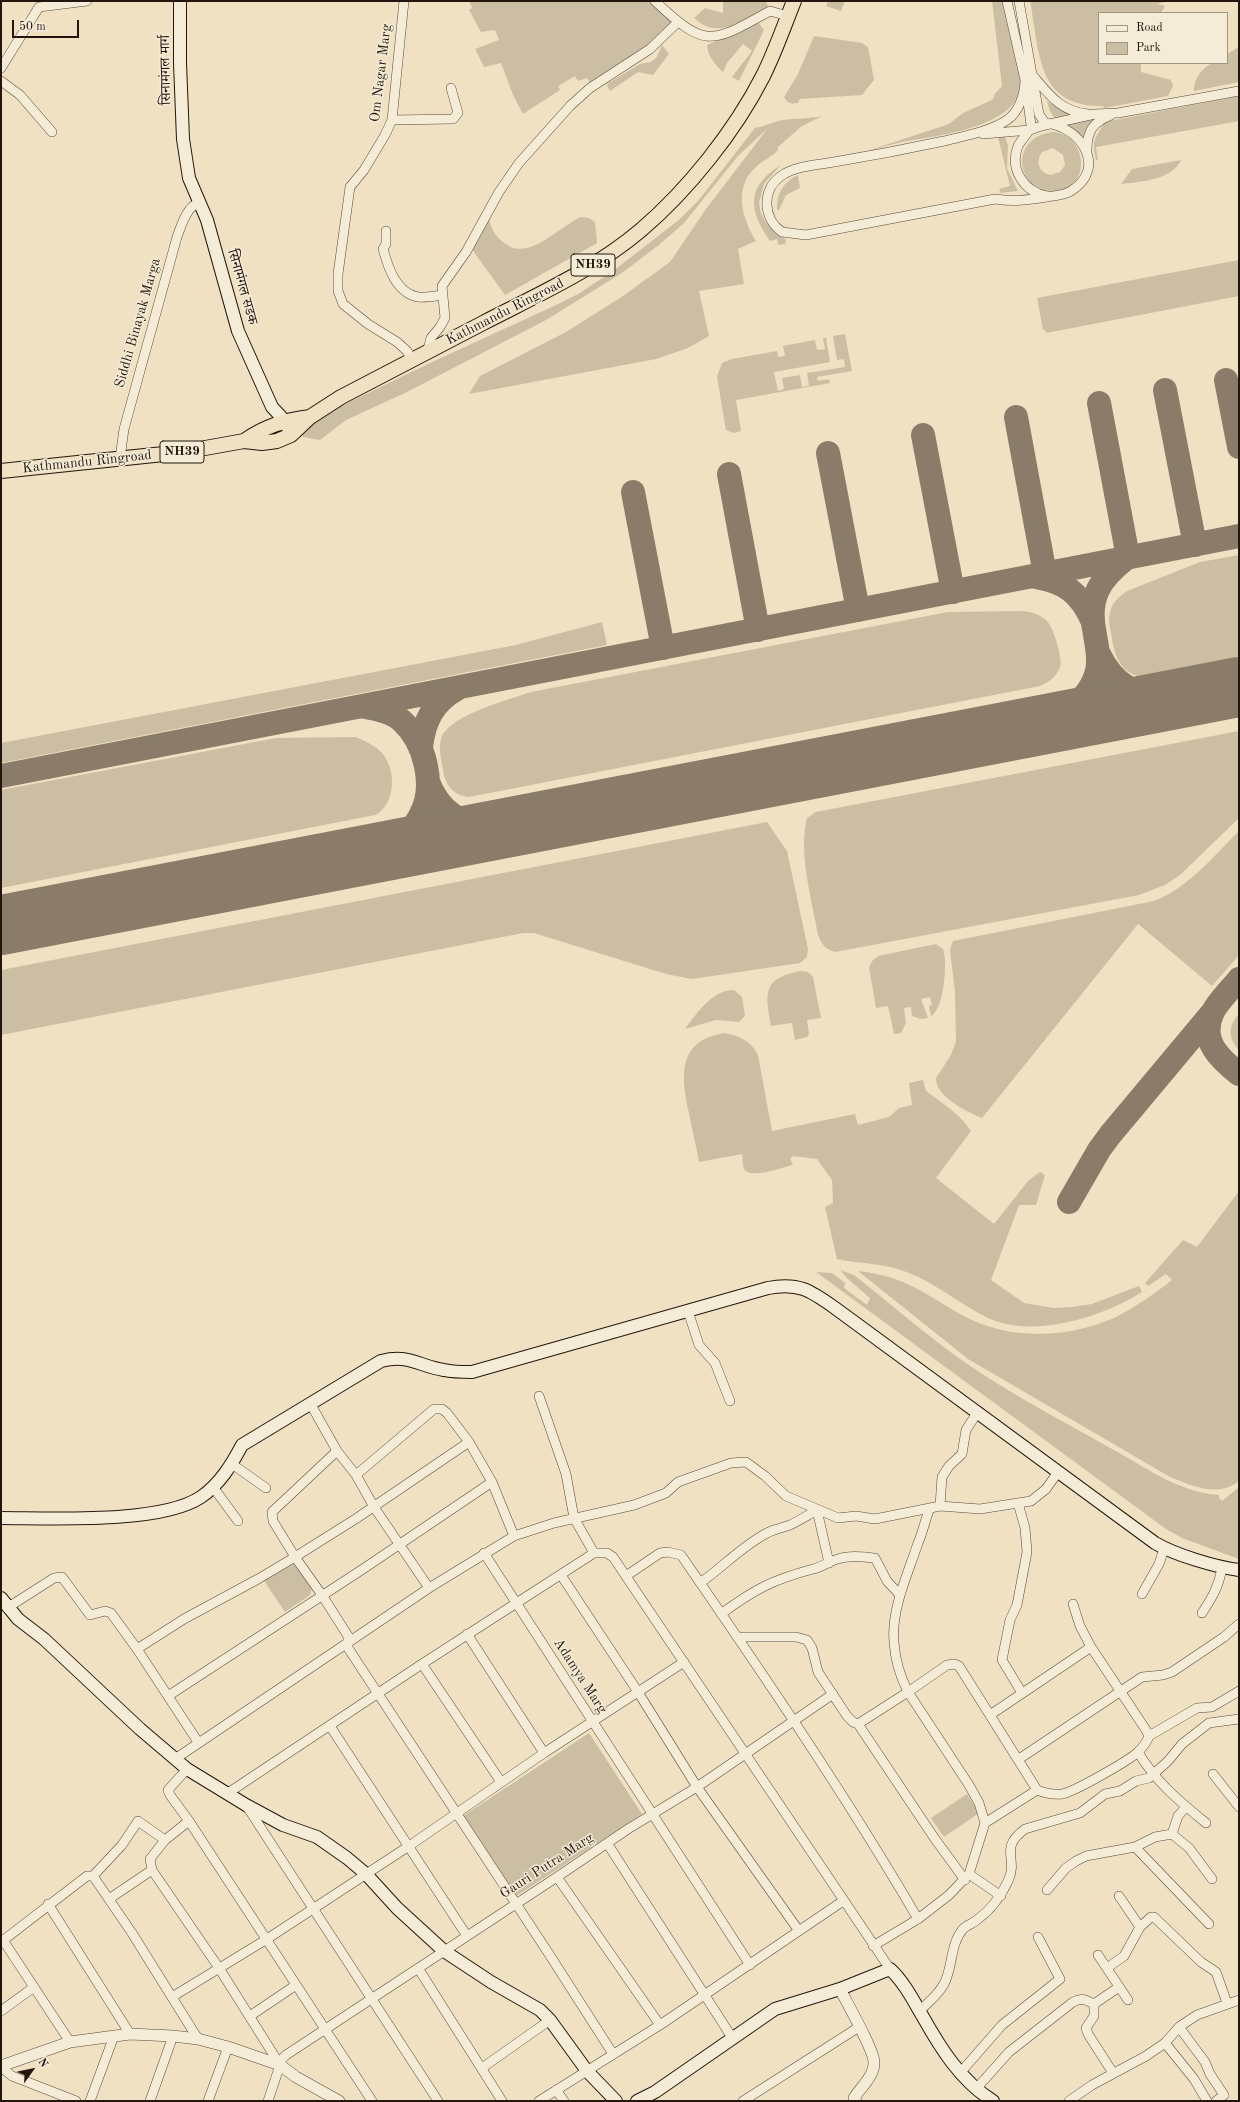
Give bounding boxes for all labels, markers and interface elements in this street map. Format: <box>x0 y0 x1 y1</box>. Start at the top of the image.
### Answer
scale bar <box>14 12 81 38</box>
legend <box>1098 12 1228 64</box>
text: 50 m <box>19 21 46 33</box>
text: Road <box>1136 22 1163 34</box>
street label: Om Nagar Marg <box>367 23 395 123</box>
street label: सिनामंगल मार्ग <box>157 35 175 105</box>
text: Park <box>1136 42 1161 54</box>
street label: सिनामंगल सडक <box>223 247 261 327</box>
road number: NH39 <box>571 254 615 276</box>
street label: Siddhi Binayak Marga <box>111 256 165 390</box>
street label: Kathmandu Ringroad <box>443 275 567 349</box>
road number: NH39 <box>160 441 204 463</box>
street label: Kathmandu Ringroad <box>21 447 153 477</box>
street label: Adamya Marg <box>550 1635 610 1717</box>
street label: Gauri Putra Marg <box>497 1829 597 1903</box>
north arrow <box>12 2050 52 2090</box>
text: N <box>36 2057 49 2070</box>

